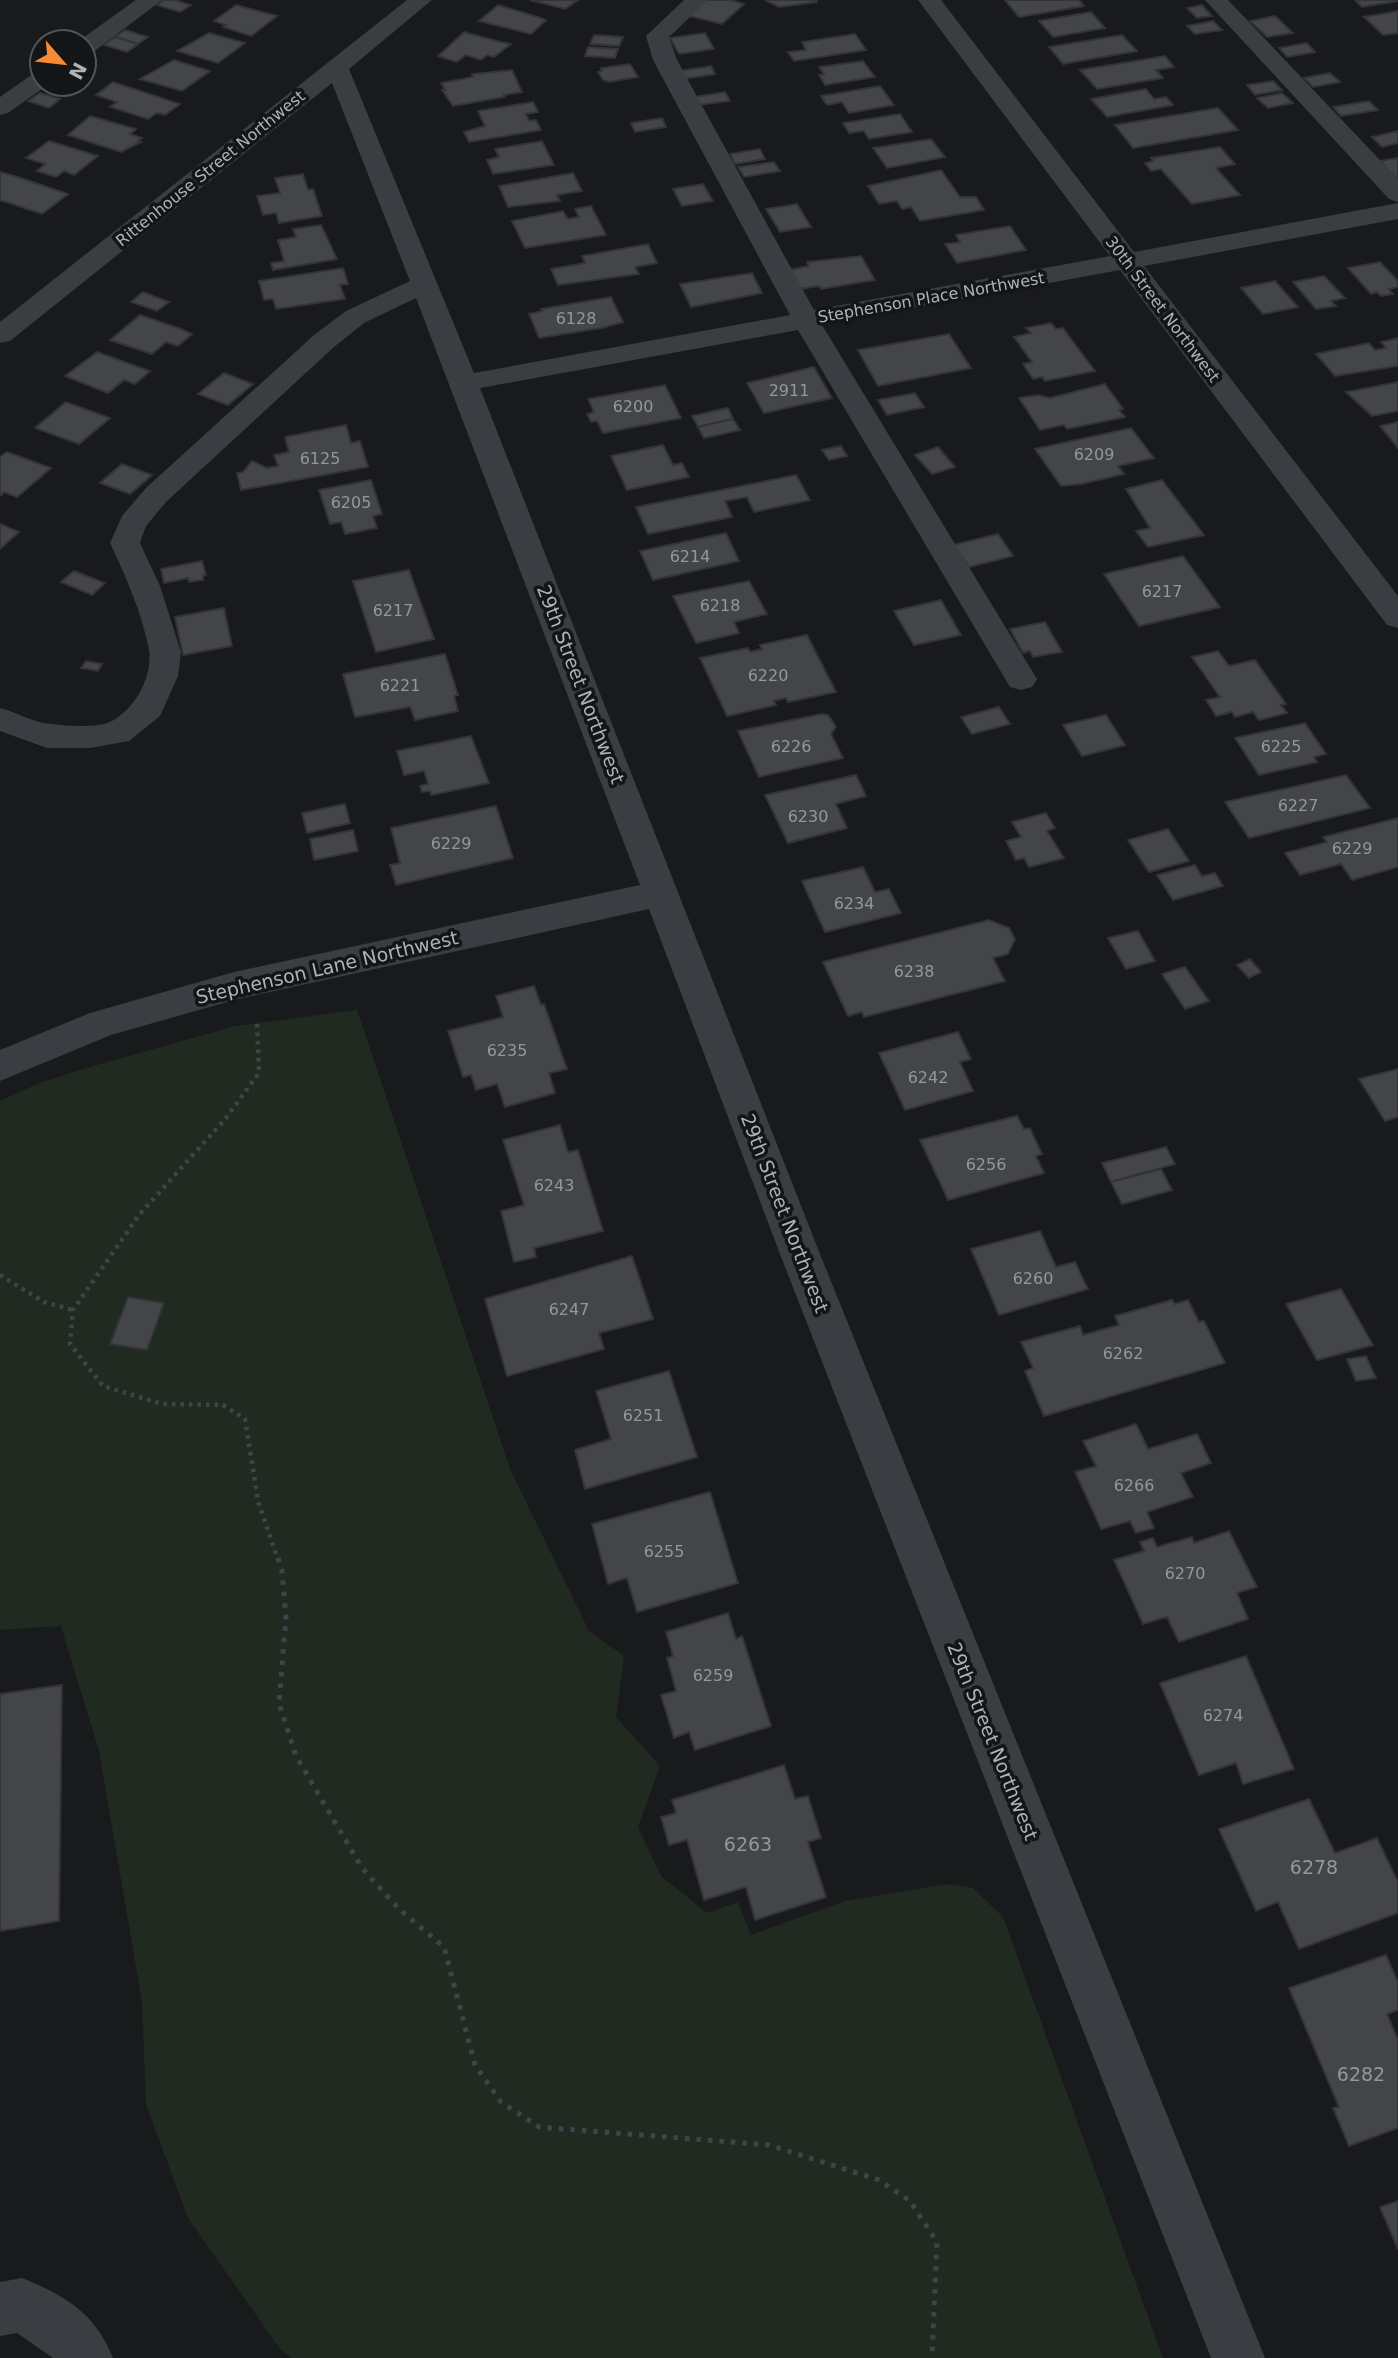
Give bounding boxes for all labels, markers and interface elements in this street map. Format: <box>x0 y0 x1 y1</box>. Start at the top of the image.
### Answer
north arrow <box>28 28 98 98</box>
text: N <box>65 59 91 83</box>
street label: Rittenhouse Street Northwest <box>112 86 309 250</box>
street label: 30th Street Northwest <box>1101 233 1224 386</box>
street label: Stephenson Place Northwest <box>816 268 1046 327</box>
house number: 6128 <box>556 309 596 328</box>
house number: 2911 <box>769 381 809 400</box>
house number: 6200 <box>613 397 653 416</box>
house number: 6209 <box>1074 445 1114 464</box>
house number: 6125 <box>300 449 340 468</box>
house number: 6205 <box>331 493 371 512</box>
house number: 6214 <box>670 547 710 566</box>
street label: 29th Street Northwest <box>533 581 629 787</box>
house number: 6217 <box>1142 582 1182 601</box>
house number: 6218 <box>700 596 740 615</box>
house number: 6217 <box>373 601 413 620</box>
house number: 6220 <box>748 666 788 685</box>
house number: 6221 <box>380 676 420 695</box>
house number: 6226 <box>771 737 811 756</box>
house number: 6225 <box>1261 737 1301 756</box>
house number: 6227 <box>1278 796 1318 815</box>
house number: 6230 <box>788 807 828 826</box>
house number: 6229 <box>431 834 471 853</box>
house number: 6229 <box>1332 839 1372 858</box>
house number: 6234 <box>834 894 874 913</box>
street label: Stephenson Lane Northwest <box>194 926 460 1008</box>
house number: 6238 <box>894 962 934 981</box>
house number: 6235 <box>487 1041 527 1060</box>
house number: 6242 <box>908 1068 948 1087</box>
street label: 29th Street Northwest <box>737 1110 833 1316</box>
house number: 6256 <box>966 1155 1006 1174</box>
house number: 6243 <box>534 1176 574 1195</box>
house number: 6260 <box>1013 1269 1053 1288</box>
house number: 6247 <box>549 1300 589 1319</box>
house number: 6262 <box>1103 1344 1143 1363</box>
house number: 6251 <box>623 1406 663 1425</box>
house number: 6266 <box>1114 1476 1154 1495</box>
house number: 6255 <box>644 1542 684 1561</box>
house number: 6270 <box>1165 1564 1205 1583</box>
street label: 29th Street Northwest <box>943 1639 1043 1843</box>
house number: 6259 <box>693 1666 733 1685</box>
house number: 6274 <box>1203 1706 1243 1725</box>
house number: 6263 <box>724 1833 772 1855</box>
house number: 6278 <box>1290 1856 1338 1878</box>
house number: 6282 <box>1337 2063 1385 2085</box>

